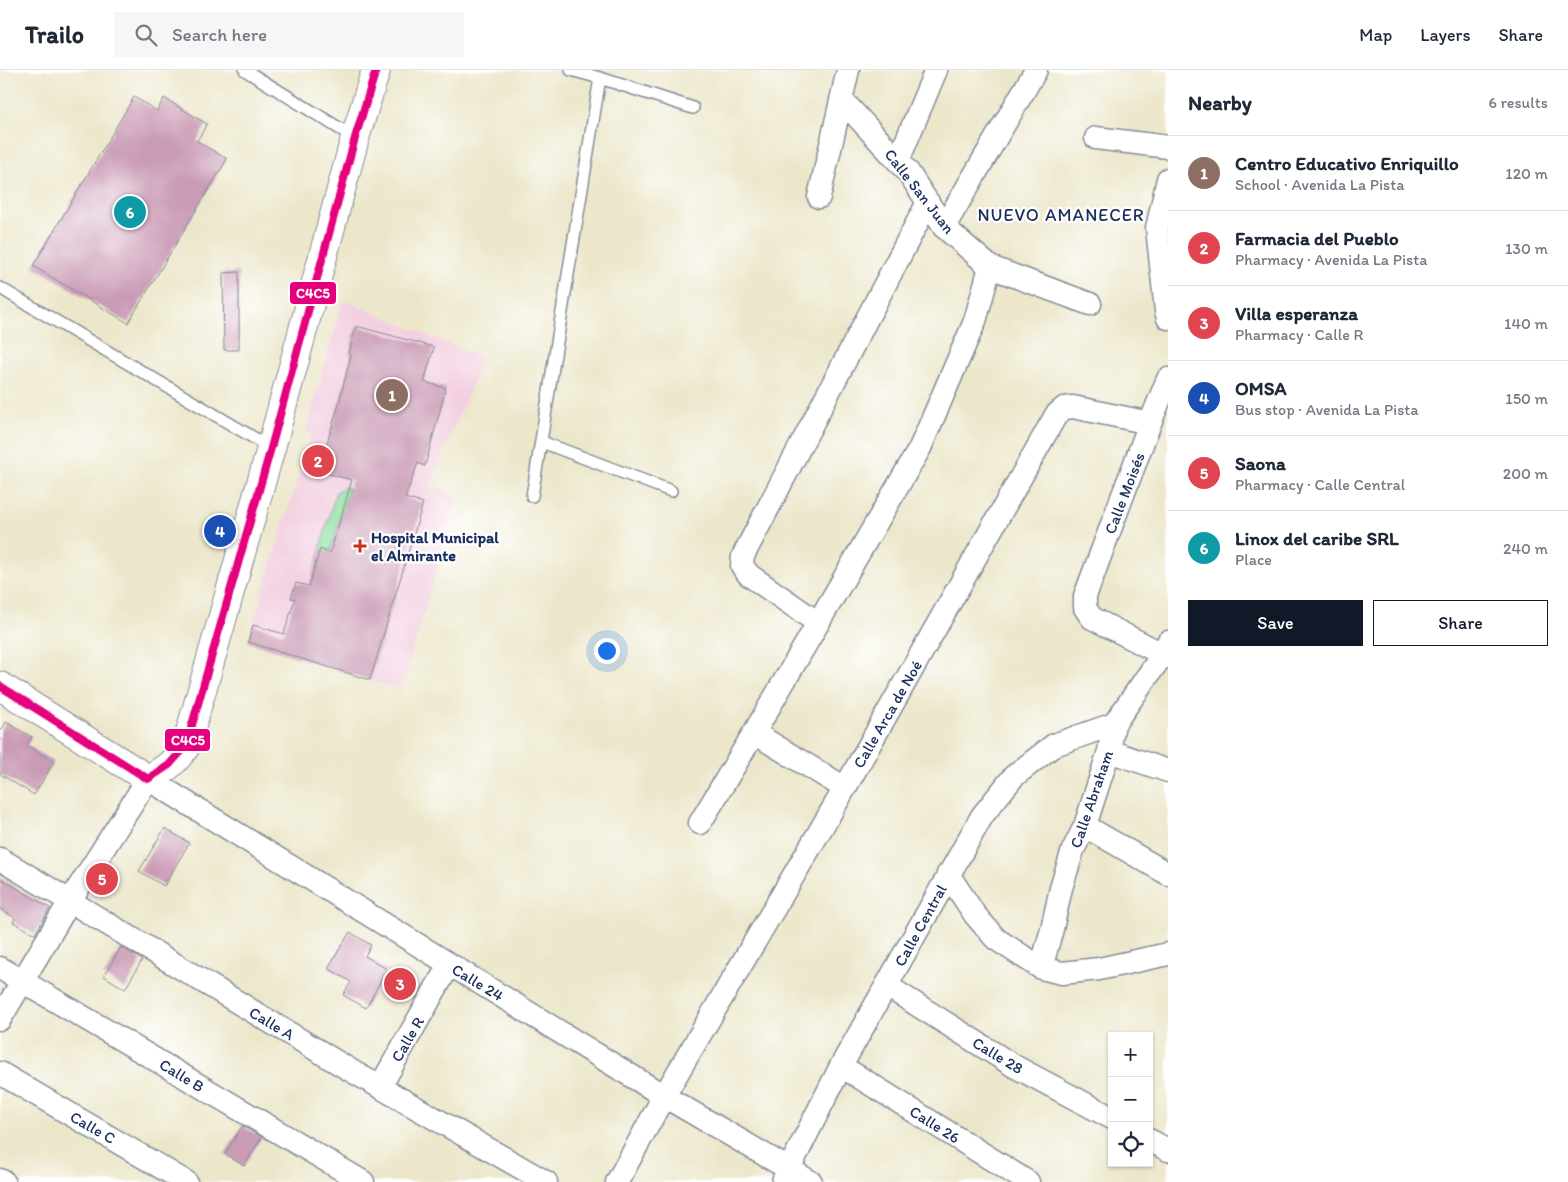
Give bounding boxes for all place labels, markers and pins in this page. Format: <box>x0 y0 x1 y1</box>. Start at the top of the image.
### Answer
pin: 6 <box>114 193 146 231</box>
pin: 1 <box>376 376 408 414</box>
pin: 2 <box>302 442 334 480</box>
pin: 4 <box>204 512 236 550</box>
place label: Hospital Municipal el Almirante <box>371 528 499 565</box>
marker: Hospital Municipal el Almirante <box>353 539 367 553</box>
pin: 5 <box>86 860 118 898</box>
pin: 3 <box>384 965 416 1003</box>

